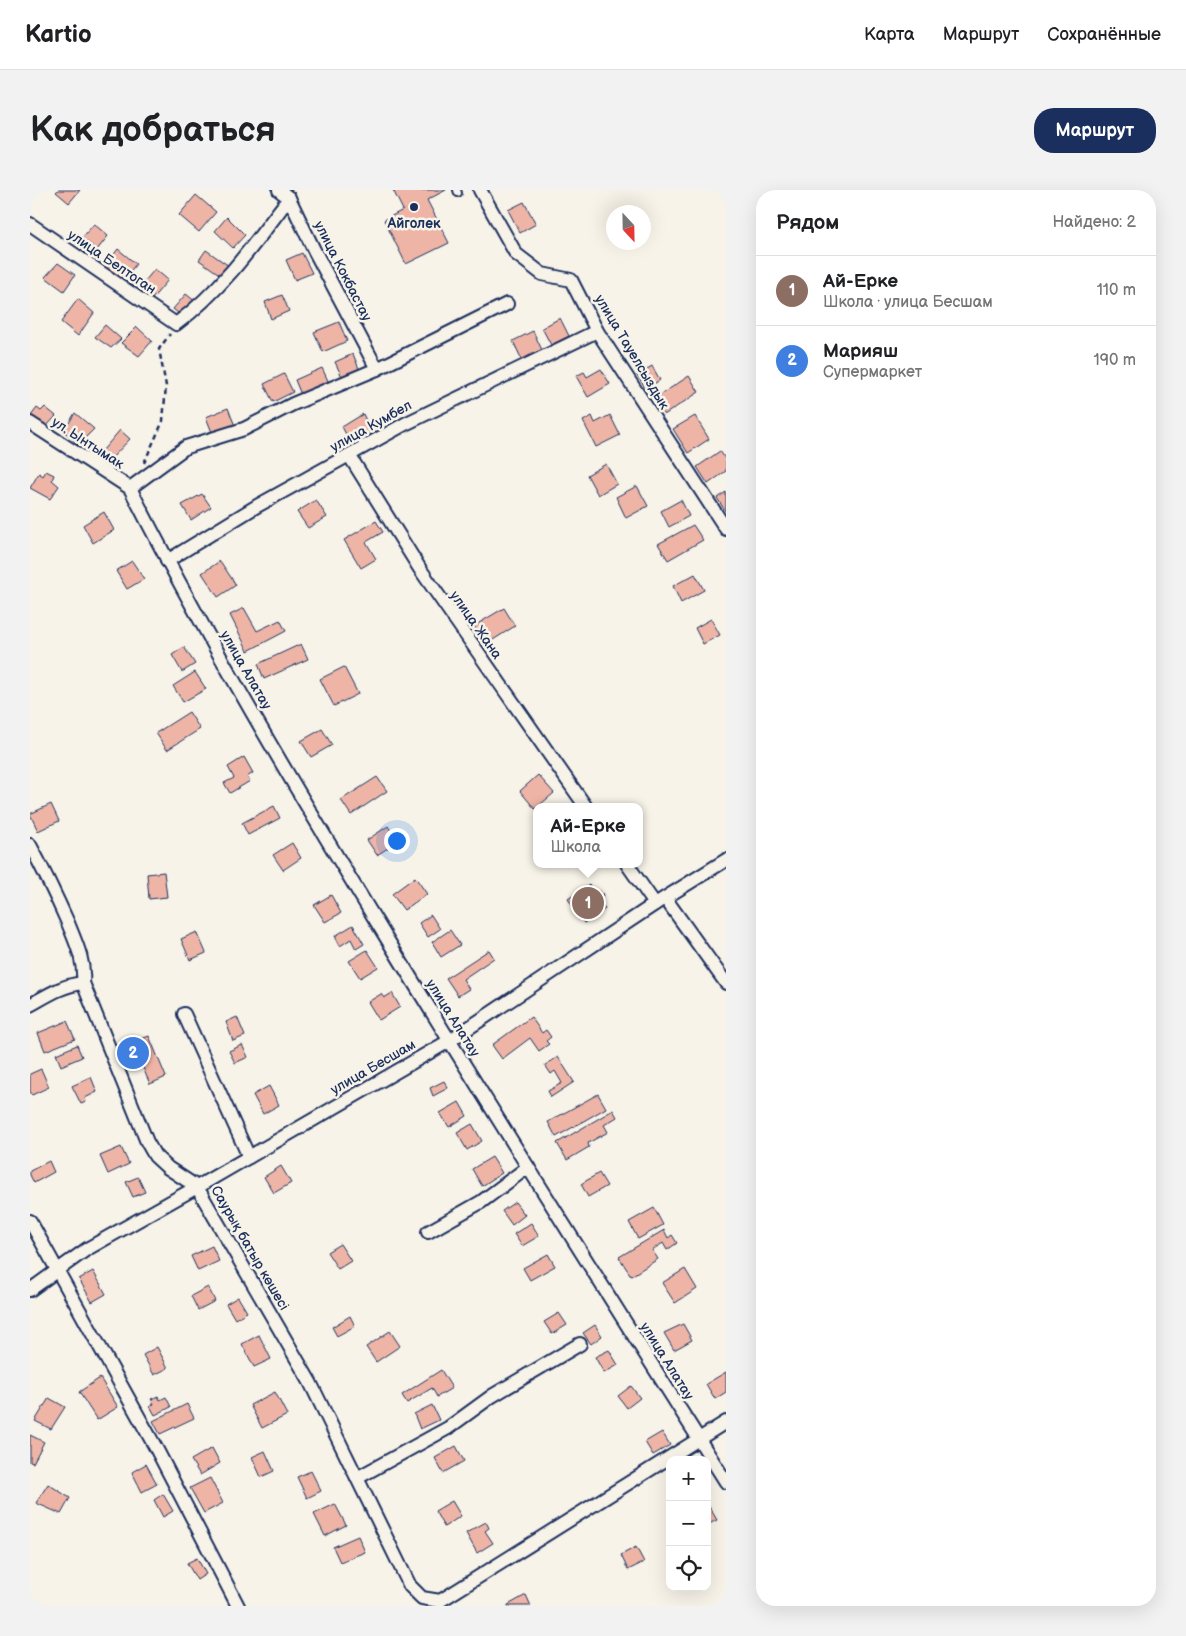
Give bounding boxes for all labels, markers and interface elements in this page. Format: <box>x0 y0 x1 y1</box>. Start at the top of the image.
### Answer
text: Kartio <box>25 20 92 49</box>
text: Карта <box>864 24 915 45</box>
text: Маршрут <box>943 24 1019 45</box>
text: Сохранённые <box>1047 24 1161 45</box>
button: Маршрут <box>1034 108 1156 153</box>
text: Как добраться <box>30 109 276 152</box>
marker: Айголек <box>408 201 420 213</box>
north arrow <box>606 205 651 250</box>
text: Рядом <box>776 210 839 235</box>
text: Найдено: 2 <box>1052 213 1136 232</box>
place label: Айголек <box>386 215 441 232</box>
street label: улица Кокбастау <box>310 218 376 324</box>
street label: улица Белтоган <box>65 226 159 298</box>
text: Ай-Ерке <box>823 270 898 293</box>
text: 1 <box>789 281 795 300</box>
text: 110 m <box>1097 281 1136 300</box>
street label: улица Тауелсыздык <box>591 292 673 413</box>
text: Школа · улица Бесшам <box>823 293 993 312</box>
text: Марияш <box>823 340 898 363</box>
text: 2 <box>787 351 797 370</box>
text: 190 m <box>1094 351 1136 370</box>
text: Супермаркет <box>823 363 922 382</box>
street label: улица Кумбел <box>327 397 415 455</box>
street label: ул. Ынтымак <box>49 413 128 473</box>
street label: улица Жана <box>446 588 506 663</box>
street label: улица Алатау <box>217 628 276 713</box>
popup <box>533 803 643 868</box>
text: Ай-Ерке <box>550 815 626 838</box>
your location <box>384 828 410 854</box>
text: Школа <box>550 838 601 857</box>
pin: 1 <box>572 884 604 922</box>
street label: улица Алатау <box>422 976 484 1060</box>
pin: 2 <box>117 1034 149 1072</box>
street label: улица Бесшам <box>328 1036 418 1098</box>
street label: Саурық батыр көшесі <box>207 1183 293 1313</box>
street label: улица Алатау <box>636 1319 698 1403</box>
map controls <box>666 1456 711 1591</box>
button: + <box>666 1456 711 1501</box>
button: − <box>666 1501 711 1546</box>
button: locate <box>666 1546 711 1591</box>

